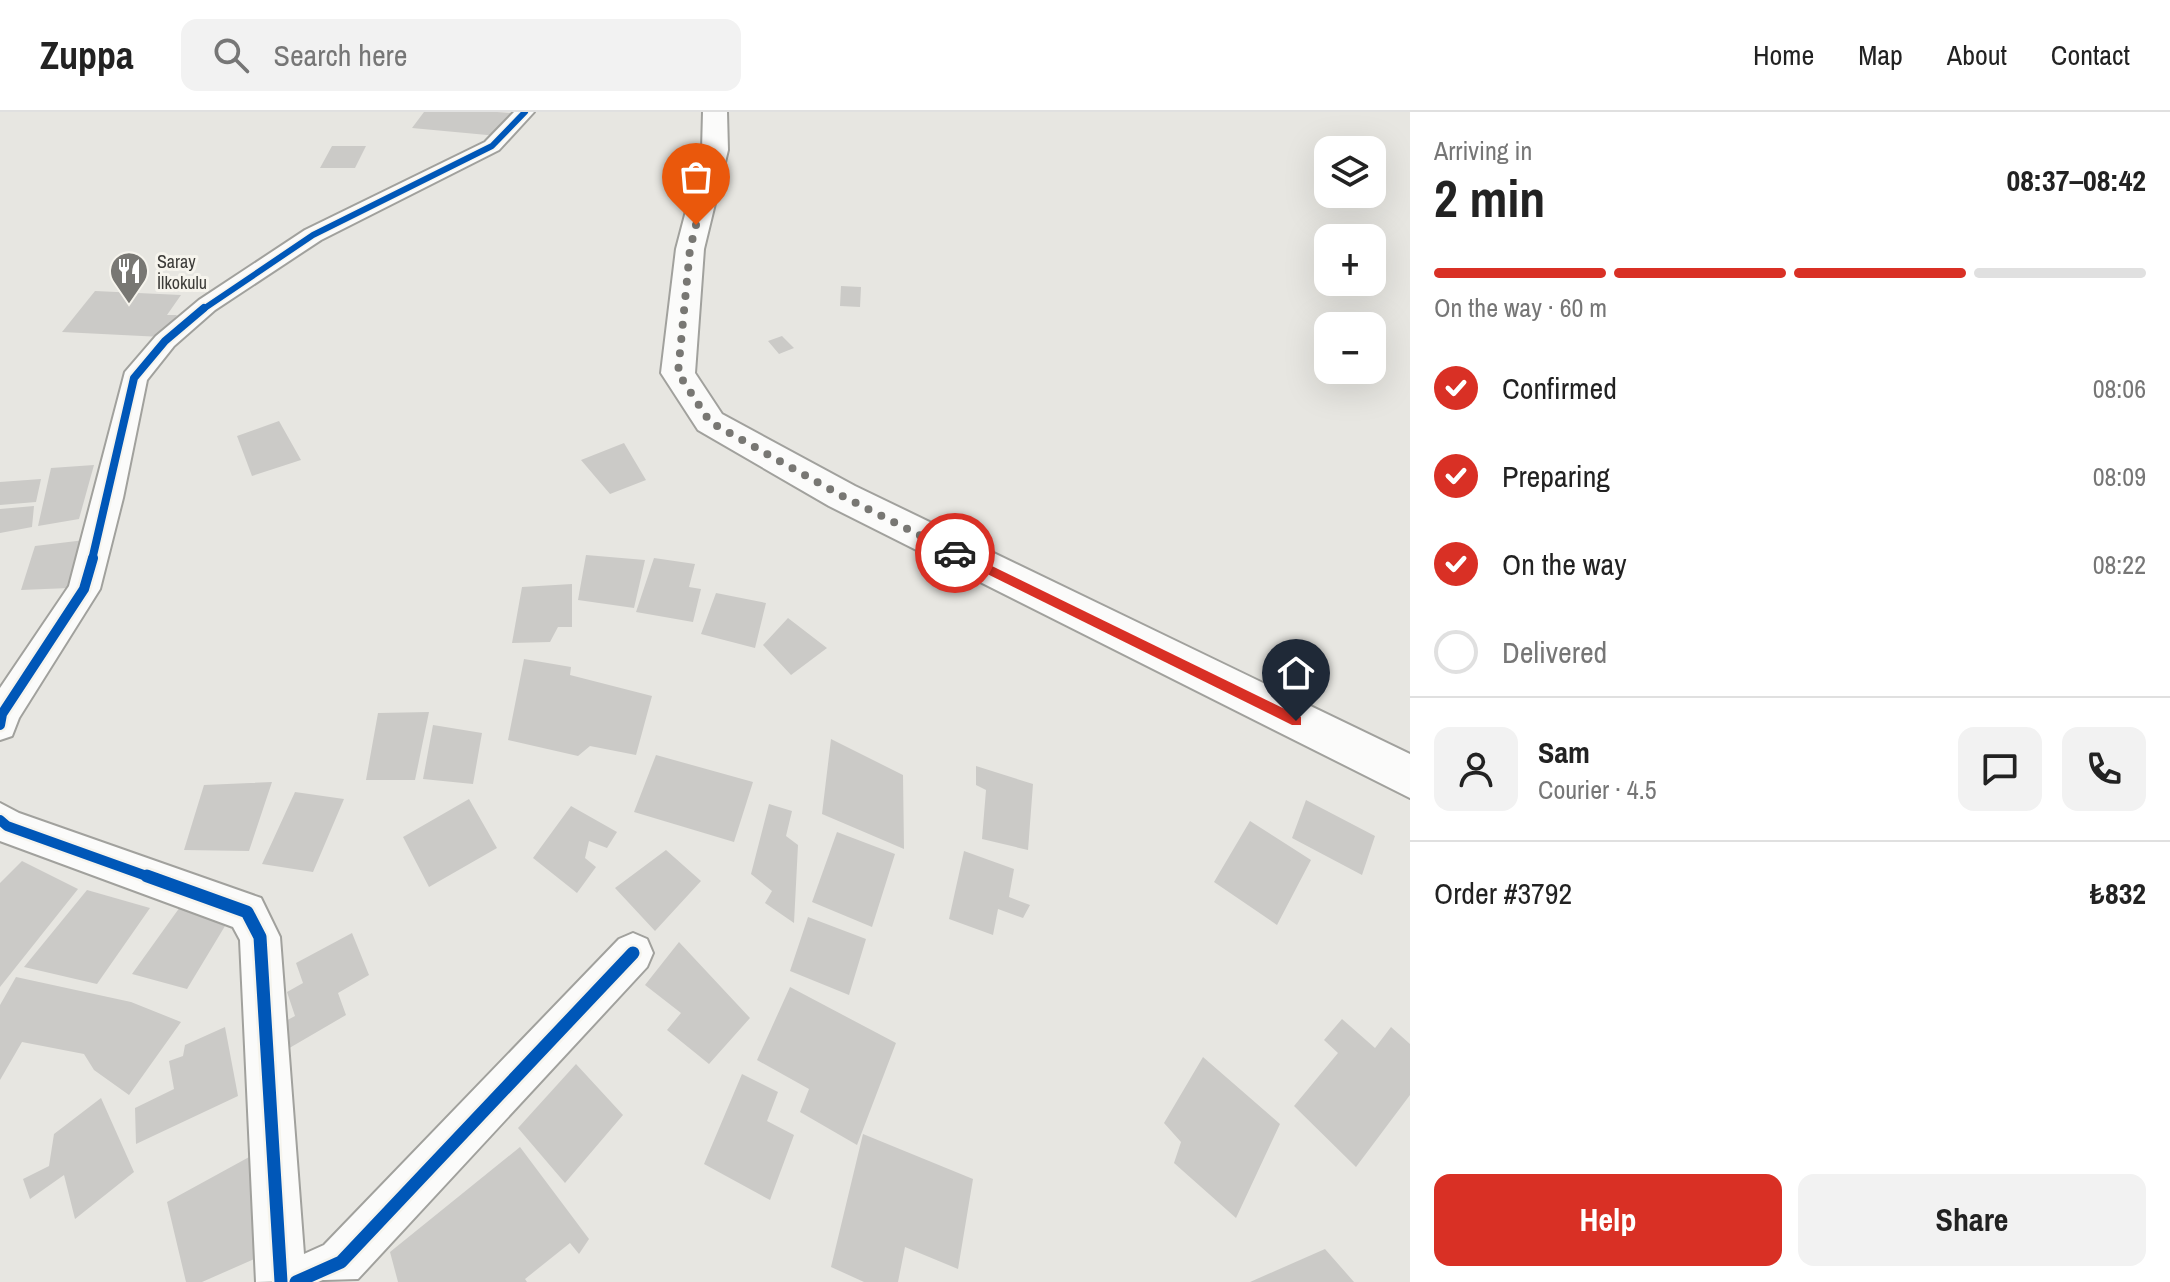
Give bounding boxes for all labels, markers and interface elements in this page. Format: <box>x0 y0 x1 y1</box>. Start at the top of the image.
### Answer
search box <box>181 19 741 91</box>
text: Zuppa <box>40 30 133 81</box>
icon: search <box>209 33 253 77</box>
text: Search here <box>273 35 408 75</box>
text: Home <box>1753 36 1814 74</box>
text: Map <box>1858 36 1903 74</box>
text: About <box>1947 36 2007 74</box>
text: Contact <box>2051 36 2130 74</box>
text: Arriving in <box>1434 133 1532 168</box>
map controls <box>1314 136 1386 384</box>
button: layers <box>1314 136 1386 208</box>
pin <box>662 143 730 225</box>
icon: bag <box>674 155 718 199</box>
text: 08:37–08:42 <box>2007 160 2146 200</box>
text: 2 min <box>1434 163 1545 233</box>
button: + <box>1314 224 1386 296</box>
place label: Saray İlkokulu <box>157 249 207 295</box>
restaurant icon: Saray İlkokulu <box>108 250 150 305</box>
text: On the way · 60 m <box>1434 290 1607 325</box>
button: − <box>1314 312 1386 384</box>
icon: check <box>1434 366 1478 410</box>
text: Confirmed <box>1502 368 1617 408</box>
text: 08:06 <box>2093 371 2146 406</box>
icon: check <box>1434 454 1478 498</box>
text: Preparing <box>1502 456 1610 496</box>
text: 08:09 <box>2093 459 2146 494</box>
courier <box>915 513 995 593</box>
icon: car <box>933 531 977 575</box>
icon: check <box>1434 542 1478 586</box>
text: On the way <box>1502 544 1626 584</box>
text: 08:22 <box>2093 547 2146 582</box>
text: Delivered <box>1502 632 1607 672</box>
pin <box>1262 639 1330 721</box>
icon: home <box>1274 651 1318 695</box>
button: person <box>1434 727 1518 811</box>
button: chat <box>1958 727 2042 811</box>
button: phone <box>2062 727 2146 811</box>
text: Sam <box>1538 732 1590 772</box>
text: Courier · 4.5 <box>1538 772 1657 807</box>
text: Order #3792 <box>1434 873 1572 913</box>
text: ₺832 <box>2090 873 2146 913</box>
button: Help <box>1434 1174 1782 1266</box>
button: Share <box>1798 1174 2146 1266</box>

